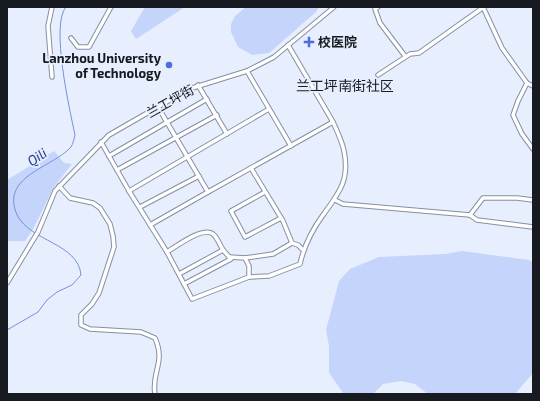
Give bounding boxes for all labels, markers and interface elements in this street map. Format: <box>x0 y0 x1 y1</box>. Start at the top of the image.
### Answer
place label: 校医院 <box>318 34 357 50</box>
marker: 校医院 <box>303 36 315 48</box>
place label: Lanzhou University of Technology <box>42 50 162 81</box>
marker: Lanzhou University of Technology <box>164 60 174 70</box>
district label: 兰工坪南街社区 <box>296 77 394 94</box>
street label: 兰工坪街 <box>143 81 197 121</box>
water label: Qili <box>24 144 50 169</box>

